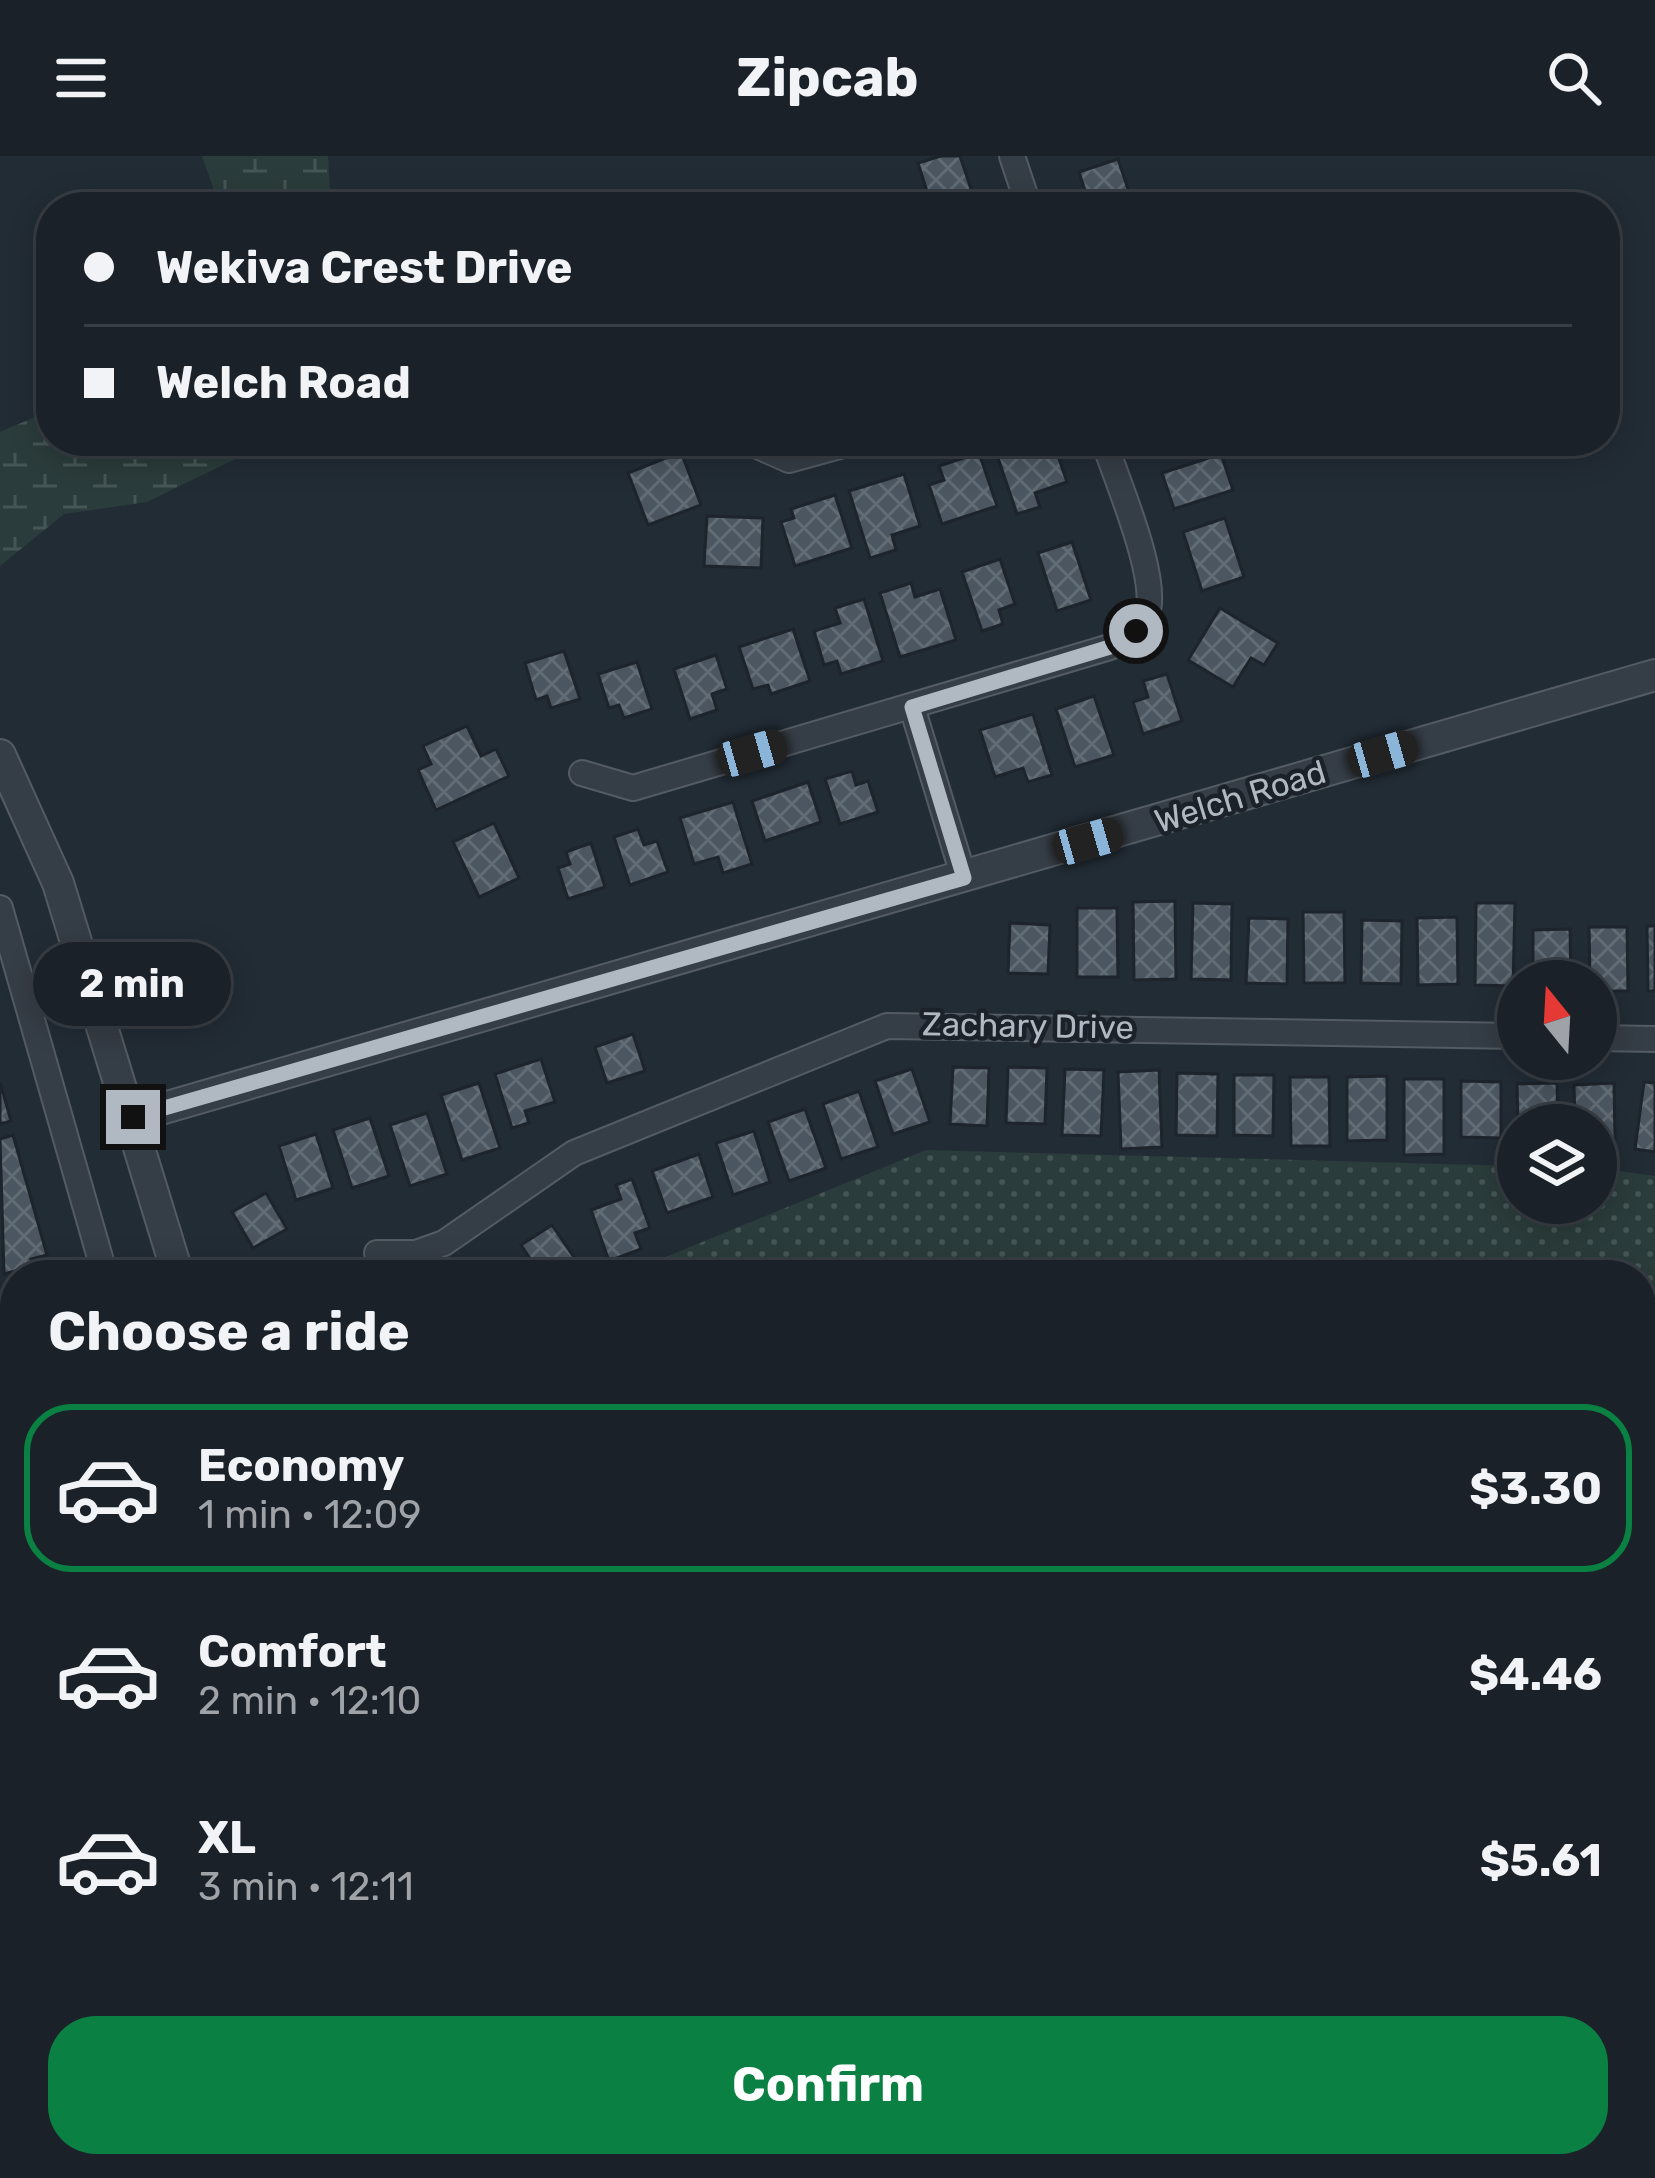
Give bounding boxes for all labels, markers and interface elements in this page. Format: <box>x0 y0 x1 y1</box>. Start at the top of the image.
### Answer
icon: menu <box>48 45 114 111</box>
icon: search <box>1541 45 1607 111</box>
text: Zipcab <box>736 46 919 110</box>
text: Wekiva Crest Drive <box>156 241 572 294</box>
text: Welch Road <box>156 356 411 409</box>
route start <box>1109 604 1163 658</box>
car <box>712 726 792 780</box>
car <box>1343 727 1423 781</box>
street label: Welch Road <box>1150 752 1330 841</box>
car <box>1048 814 1128 868</box>
callout: 2 min <box>34 943 232 1027</box>
north arrow <box>1497 960 1617 1080</box>
map controls <box>1497 960 1617 1224</box>
text: 2 min <box>79 961 185 1007</box>
street label: Zachary Drive <box>922 1004 1134 1047</box>
route end <box>106 1090 160 1144</box>
button: layers <box>1497 1104 1617 1224</box>
text: Choose a ride <box>48 1300 410 1364</box>
icon: car <box>54 1434 162 1542</box>
text: Economy <box>198 1439 404 1492</box>
text: $3.30 <box>1469 1462 1602 1515</box>
text: 1 min · 12:09 <box>198 1492 421 1538</box>
icon: car <box>54 1620 162 1728</box>
text: Comfort <box>198 1625 387 1678</box>
text: $4.46 <box>1469 1648 1602 1701</box>
text: 2 min · 12:10 <box>198 1678 421 1724</box>
icon: car <box>54 1806 162 1914</box>
text: XL <box>198 1811 256 1864</box>
text: $5.61 <box>1480 1834 1602 1887</box>
text: 3 min · 12:11 <box>198 1864 414 1910</box>
button: Confirm <box>48 2016 1608 2154</box>

